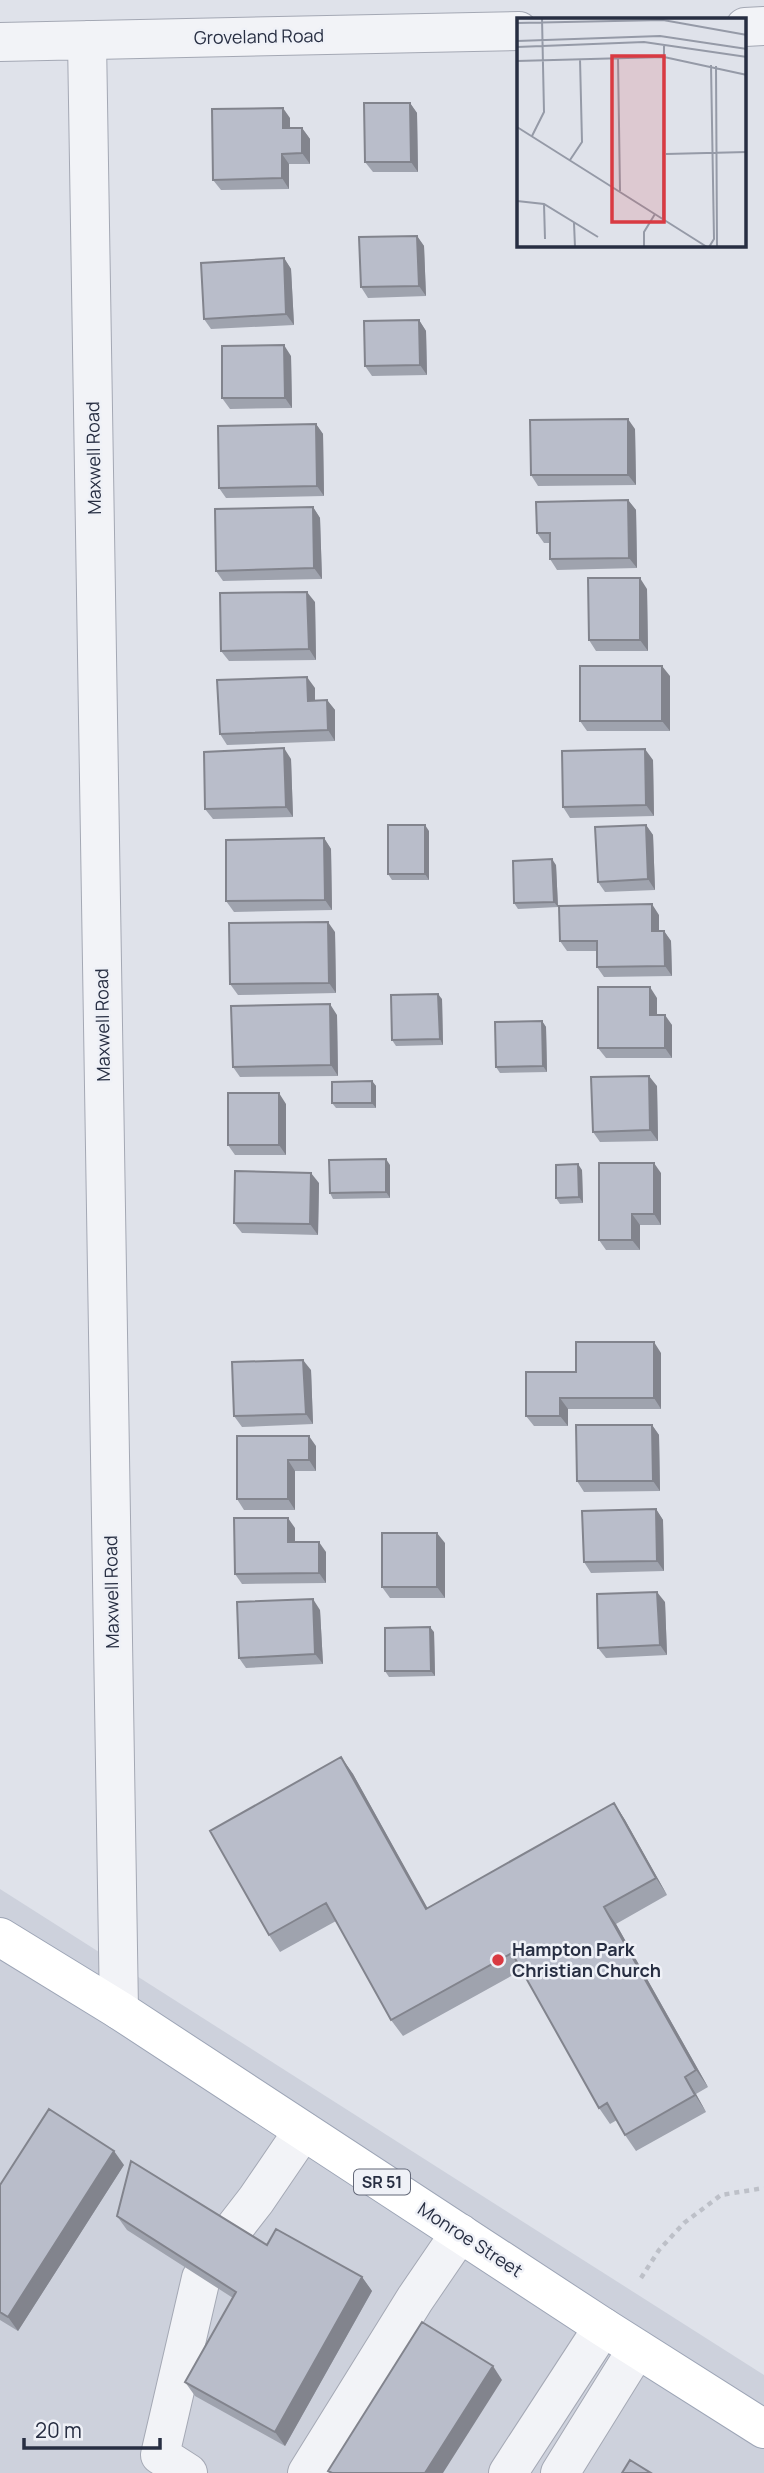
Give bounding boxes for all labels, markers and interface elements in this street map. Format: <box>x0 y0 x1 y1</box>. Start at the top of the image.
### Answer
inset map <box>517 18 746 247</box>
street label: Groveland Road <box>194 23 324 49</box>
street label: Maxwell Road <box>80 401 106 515</box>
street label: Maxwell Road <box>89 968 115 1082</box>
street label: Maxwell Road <box>98 1535 124 1649</box>
place label: Hampton Park Christian Church <box>512 1937 661 1982</box>
marker: Hampton Park Christian Church <box>490 1952 506 1968</box>
road number: SR 51 <box>354 2170 410 2194</box>
street label: Monroe Street <box>414 2196 528 2282</box>
scale bar <box>24 2406 161 2450</box>
text: 20 m <box>35 2416 82 2444</box>

